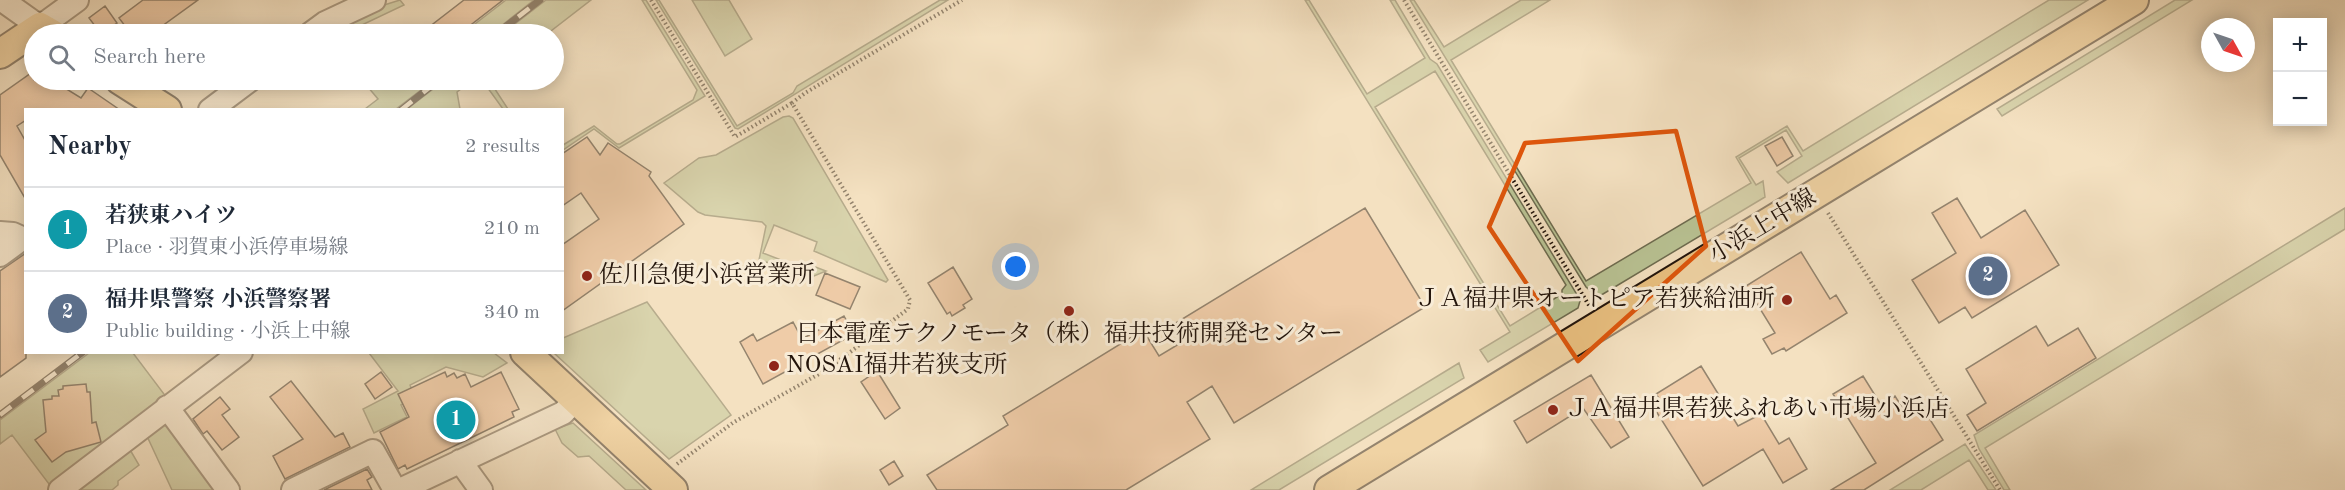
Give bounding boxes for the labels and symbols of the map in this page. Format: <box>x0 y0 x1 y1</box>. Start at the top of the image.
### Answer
north arrow <box>2201 18 2255 72</box>
street label: 小浜上中線 <box>1704 183 1821 268</box>
your location <box>1001 252 1030 281</box>
pin: 2 <box>1968 254 2008 298</box>
place label: 佐川急便小浜営業所 <box>599 261 815 288</box>
marker: 佐川急便小浜営業所 <box>580 269 594 283</box>
place label: ＪＡ福井県オートピア若狭給油所 <box>1415 285 1775 312</box>
marker: ＪＡ福井県オートピア若狭給油所 <box>1780 293 1794 307</box>
marker: 日本電産テクノモータ（株）福井技術開発センター <box>1062 304 1076 318</box>
place label: 日本電産テクノモータ（株）福井技術開発センター <box>795 320 1343 347</box>
place label: NOSAI福井若狭支所 <box>786 351 1007 378</box>
marker: NOSAI福井若狭支所 <box>767 359 781 373</box>
place label: ＪＡ福井県若狭ふれあい市場小浜店 <box>1565 395 1949 422</box>
pin: 1 <box>436 398 476 442</box>
marker: ＪＡ福井県若狭ふれあい市場小浜店 <box>1546 403 1560 417</box>

